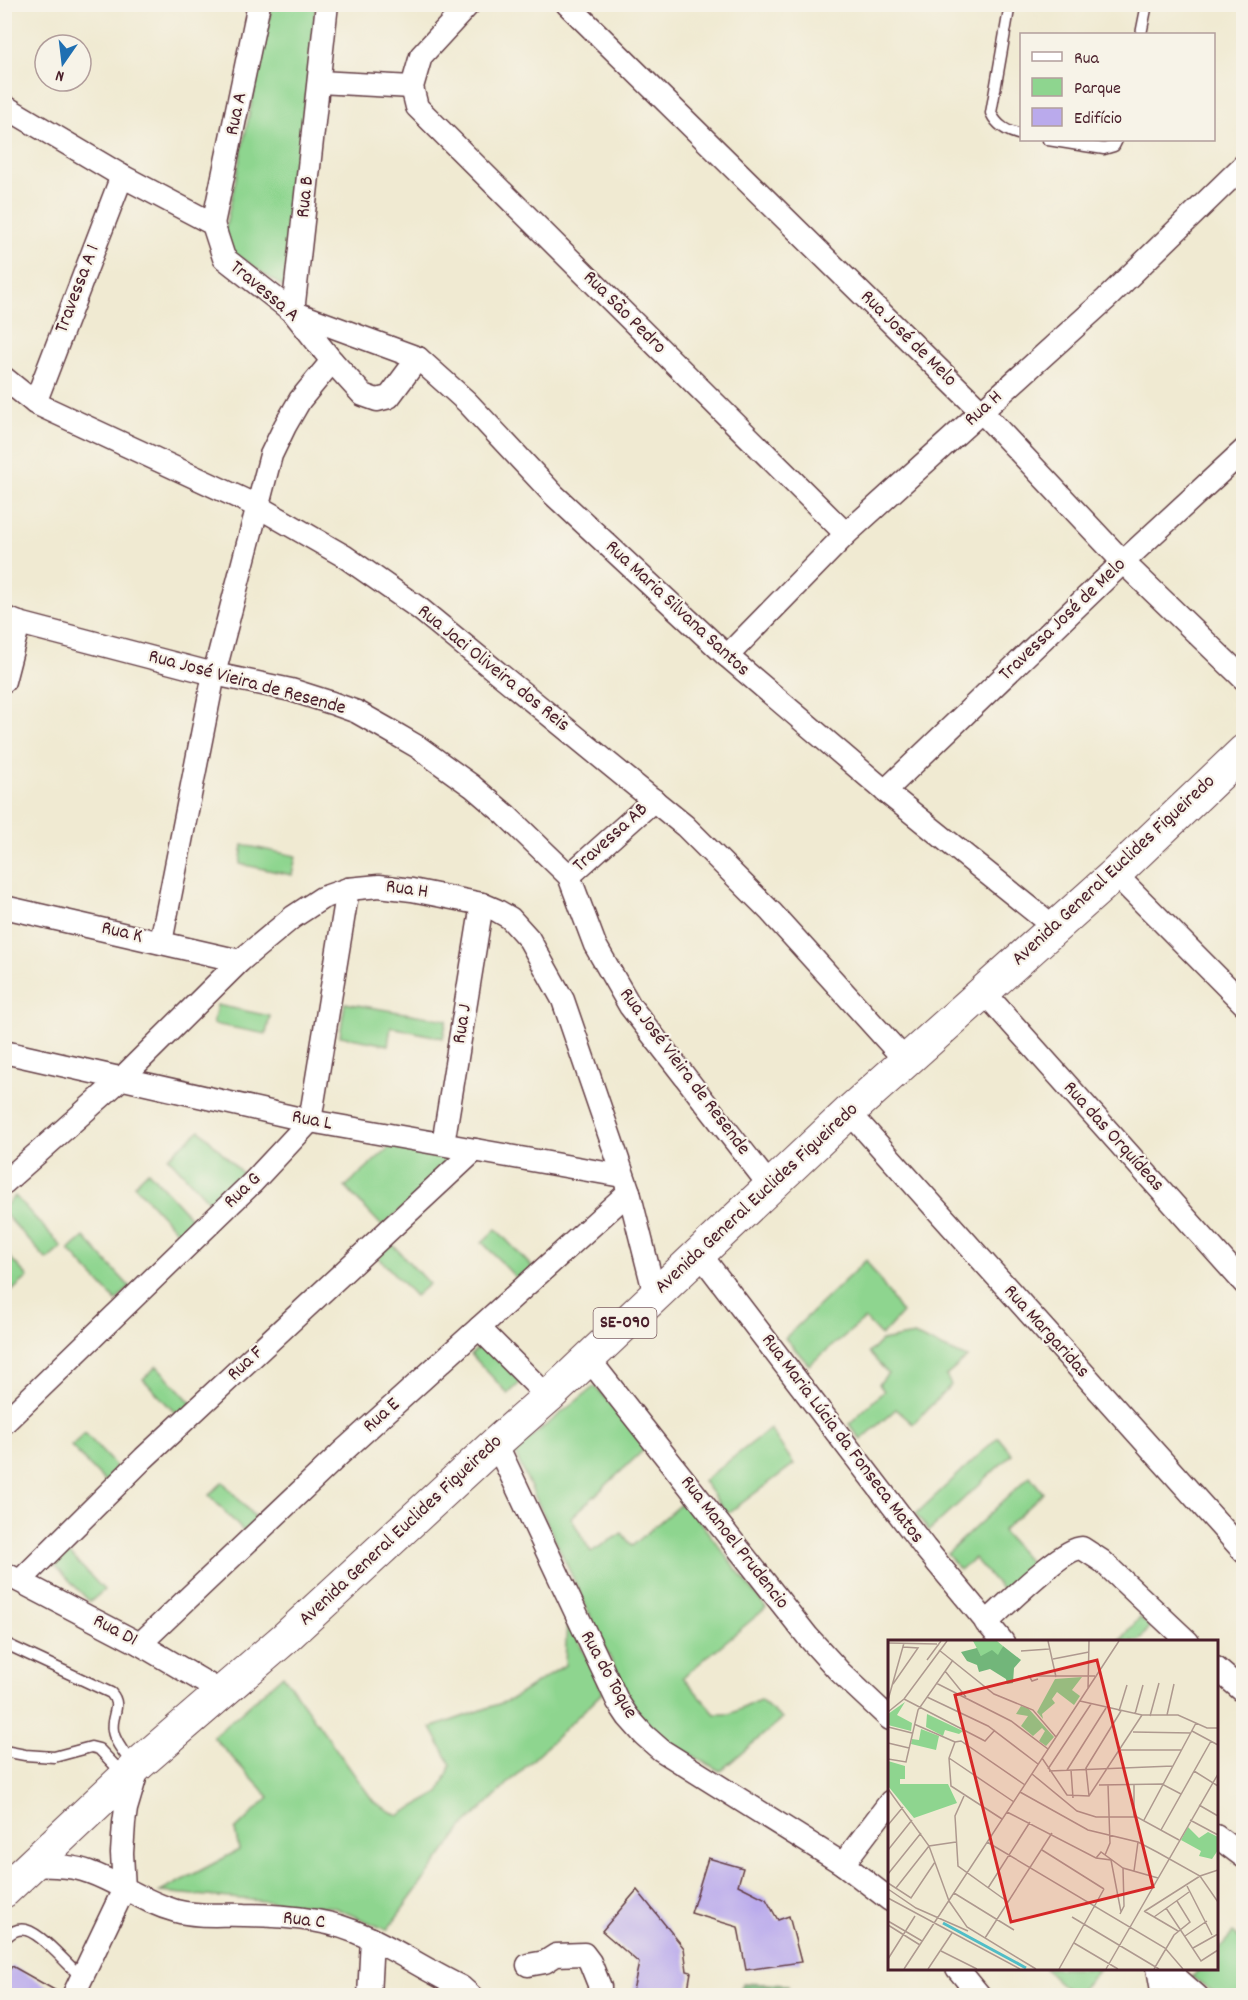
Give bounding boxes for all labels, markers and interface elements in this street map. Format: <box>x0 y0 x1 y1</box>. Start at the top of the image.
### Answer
north arrow <box>33 33 93 93</box>
legend <box>1020 33 1215 141</box>
text: Rua <box>1074 47 1100 72</box>
text: N <box>53 63 67 87</box>
text: Parque <box>1074 77 1121 102</box>
street label: Rua A <box>219 90 255 138</box>
text: Edifício <box>1074 107 1122 132</box>
street label: Rua B <box>290 175 322 219</box>
street label: Travessa A 1 <box>48 241 108 337</box>
street label: Travessa A <box>223 254 305 330</box>
street label: Rua São Pedro <box>576 265 672 361</box>
street label: Rua José de Melo <box>853 284 963 394</box>
street label: Rua H <box>959 384 1009 434</box>
street label: Rua Maria Silvana Santos <box>598 534 756 684</box>
street label: Travessa José de Melo <box>993 552 1133 688</box>
street label: Rua Jaci Oliveira dos Reis <box>411 599 575 739</box>
street label: Rua José Vieira de Resende <box>145 643 349 723</box>
street label: Avenida General Euclides Figueiredo <box>1006 769 1222 973</box>
street label: Travessa AB <box>567 796 655 880</box>
street label: Rua H <box>384 873 430 907</box>
street label: Rua K <box>99 915 145 951</box>
street label: Rua José Vieira de Resende <box>612 982 756 1162</box>
street label: Rua J <box>446 1002 480 1046</box>
street label: Rua das Orquídeas <box>1056 1076 1170 1198</box>
street label: Avenida General Euclides Figueiredo <box>649 1097 865 1301</box>
street label: Rua L <box>289 1103 335 1139</box>
street label: Rua G <box>218 1166 268 1216</box>
street label: Rua Margaridas <box>996 1279 1096 1385</box>
road number: SE-090 <box>594 1308 656 1338</box>
street label: Rua Maria Lúcia da Fonseca Matos <box>754 1328 930 1550</box>
street label: Rua F <box>221 1340 271 1388</box>
street label: Rua E <box>357 1392 407 1440</box>
street label: Avenida General Euclides Figueiredo <box>293 1429 509 1633</box>
street label: Rua Manoel Prudencio <box>673 1470 795 1616</box>
street label: Rua D1 <box>88 1608 142 1654</box>
street label: Rua do Toque <box>572 1626 644 1724</box>
inset map <box>888 1640 1218 1970</box>
street label: Rua C <box>281 1905 327 1937</box>

